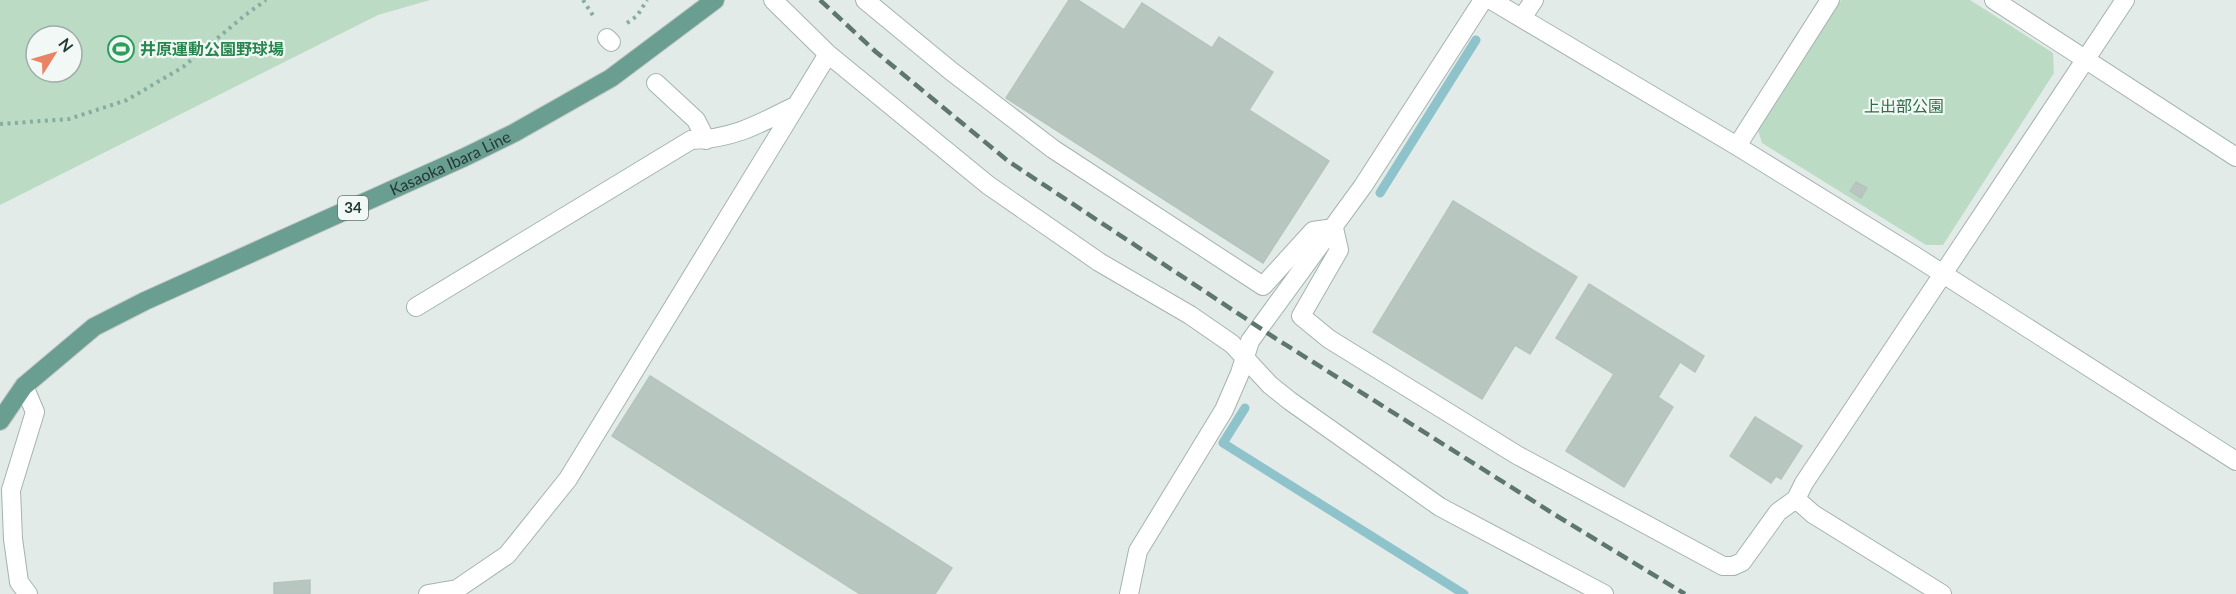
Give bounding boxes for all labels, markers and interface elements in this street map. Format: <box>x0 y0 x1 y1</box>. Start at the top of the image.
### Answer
north arrow <box>24 24 84 84</box>
text: N <box>55 34 78 55</box>
sports icon: 井原運動公園野球場 <box>106 34 136 64</box>
place label: 井原運動公園野球場 <box>140 39 284 58</box>
park label: 上出部公園 <box>1864 96 1944 115</box>
street label: Kasaoka Ibara Line <box>386 126 513 199</box>
road number: 34 <box>338 196 368 220</box>

